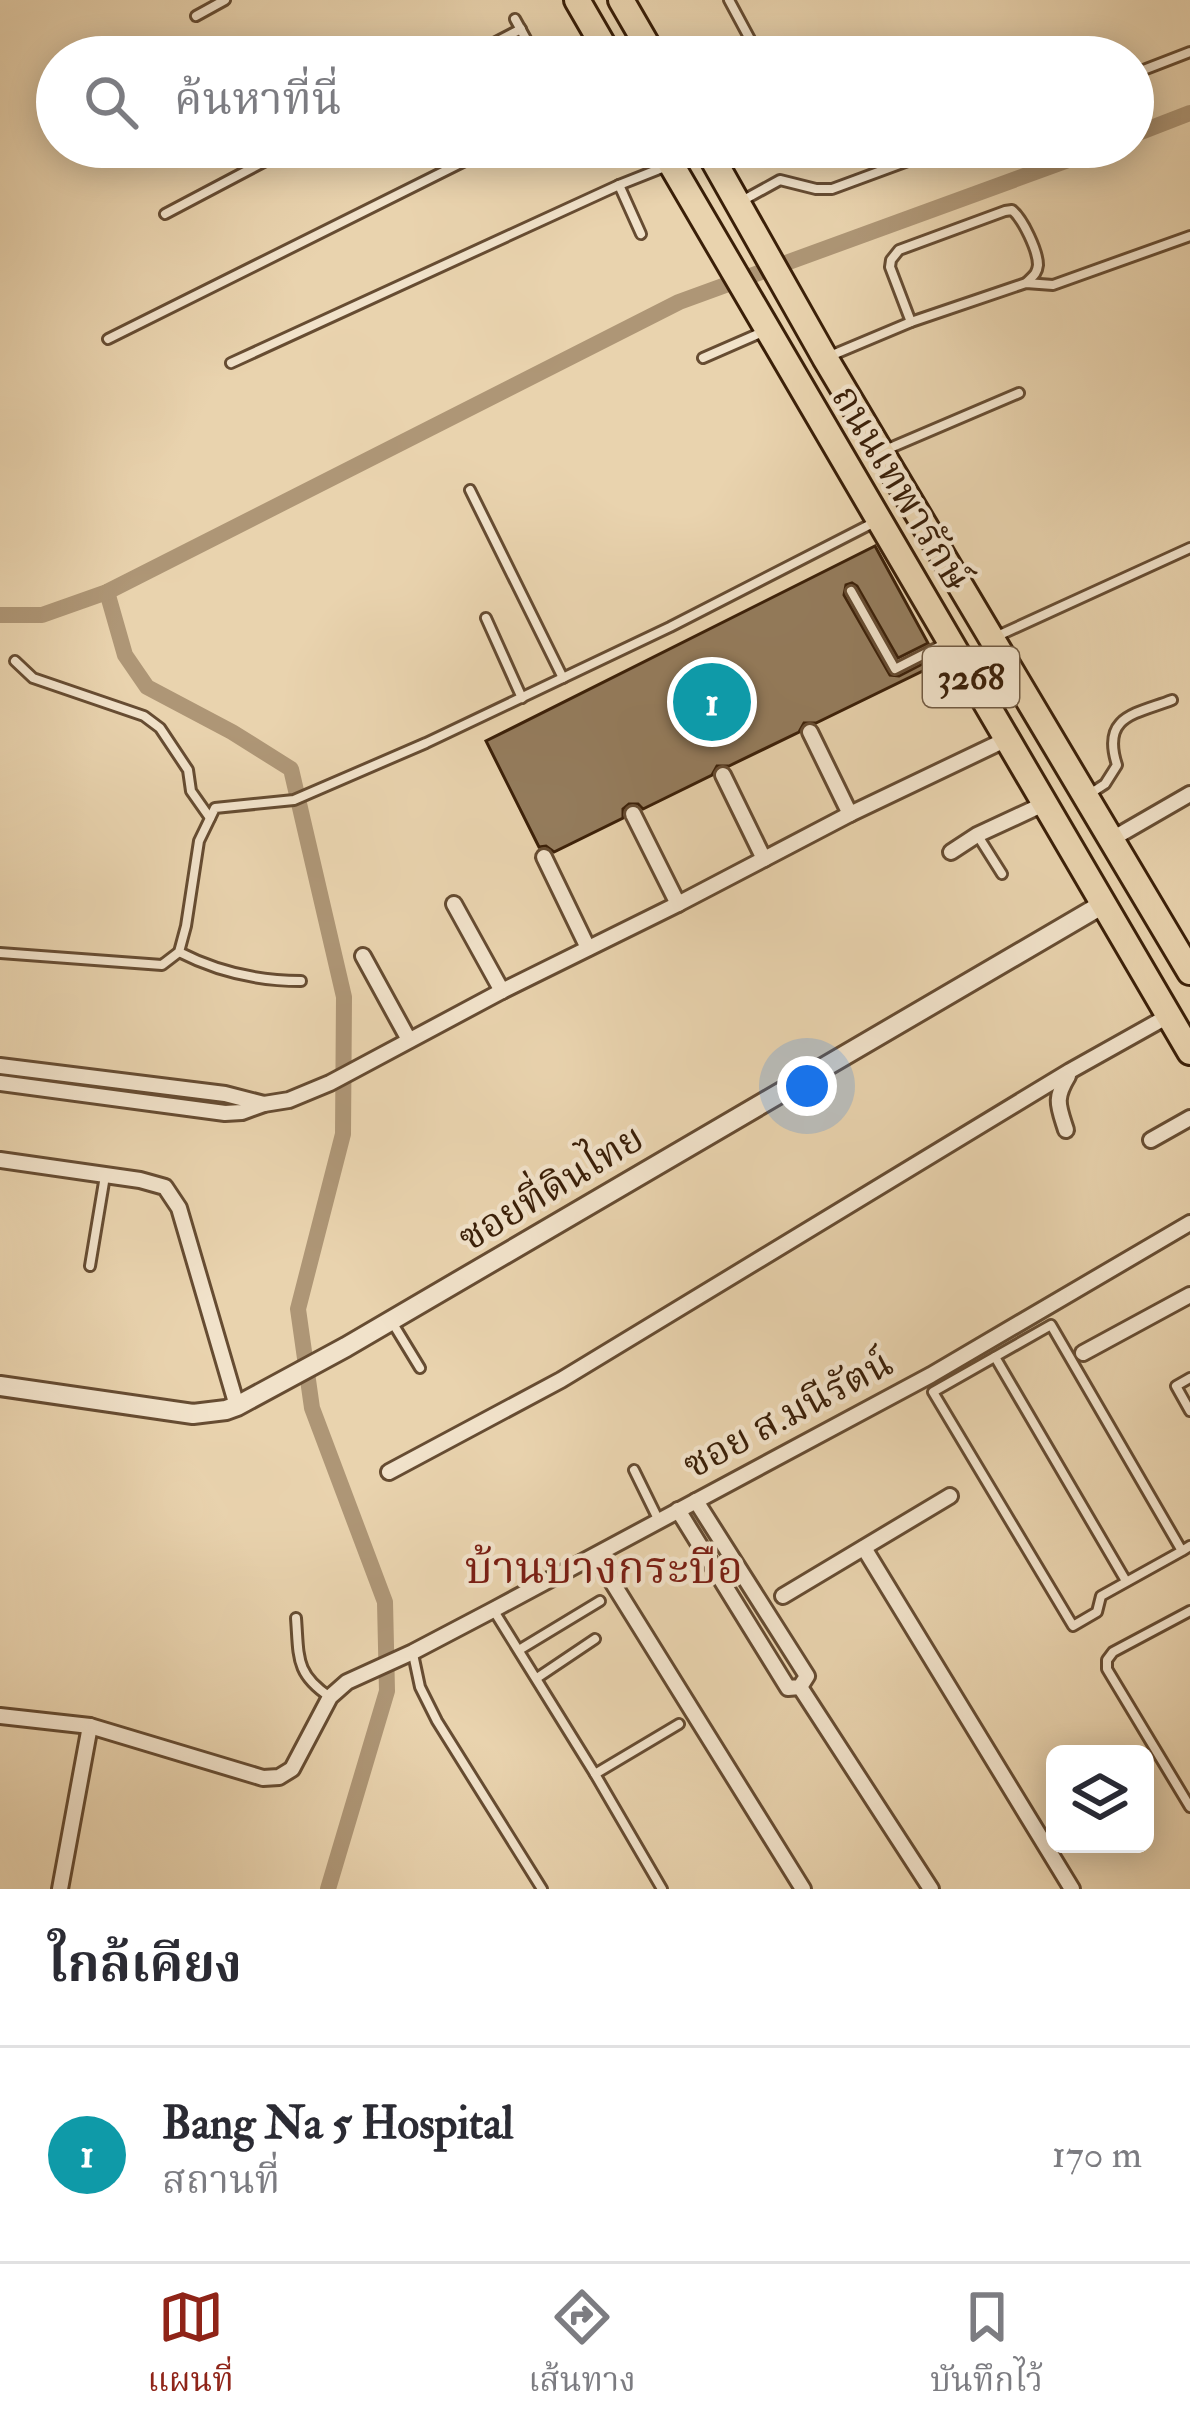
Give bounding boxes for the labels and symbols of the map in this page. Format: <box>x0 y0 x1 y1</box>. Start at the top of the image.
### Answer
street label: ถนนเทพารักษ์ <box>820 376 982 600</box>
road number: 3268 <box>923 647 1019 707</box>
pin: 1 <box>673 657 751 747</box>
your location <box>777 1056 837 1116</box>
street label: ซอยที่ดินไทย <box>447 1109 653 1263</box>
street label: ซอย ส.มนีรัตน์ <box>675 1338 901 1490</box>
district label: บ้านบางกระบือ <box>465 1541 743 1597</box>

